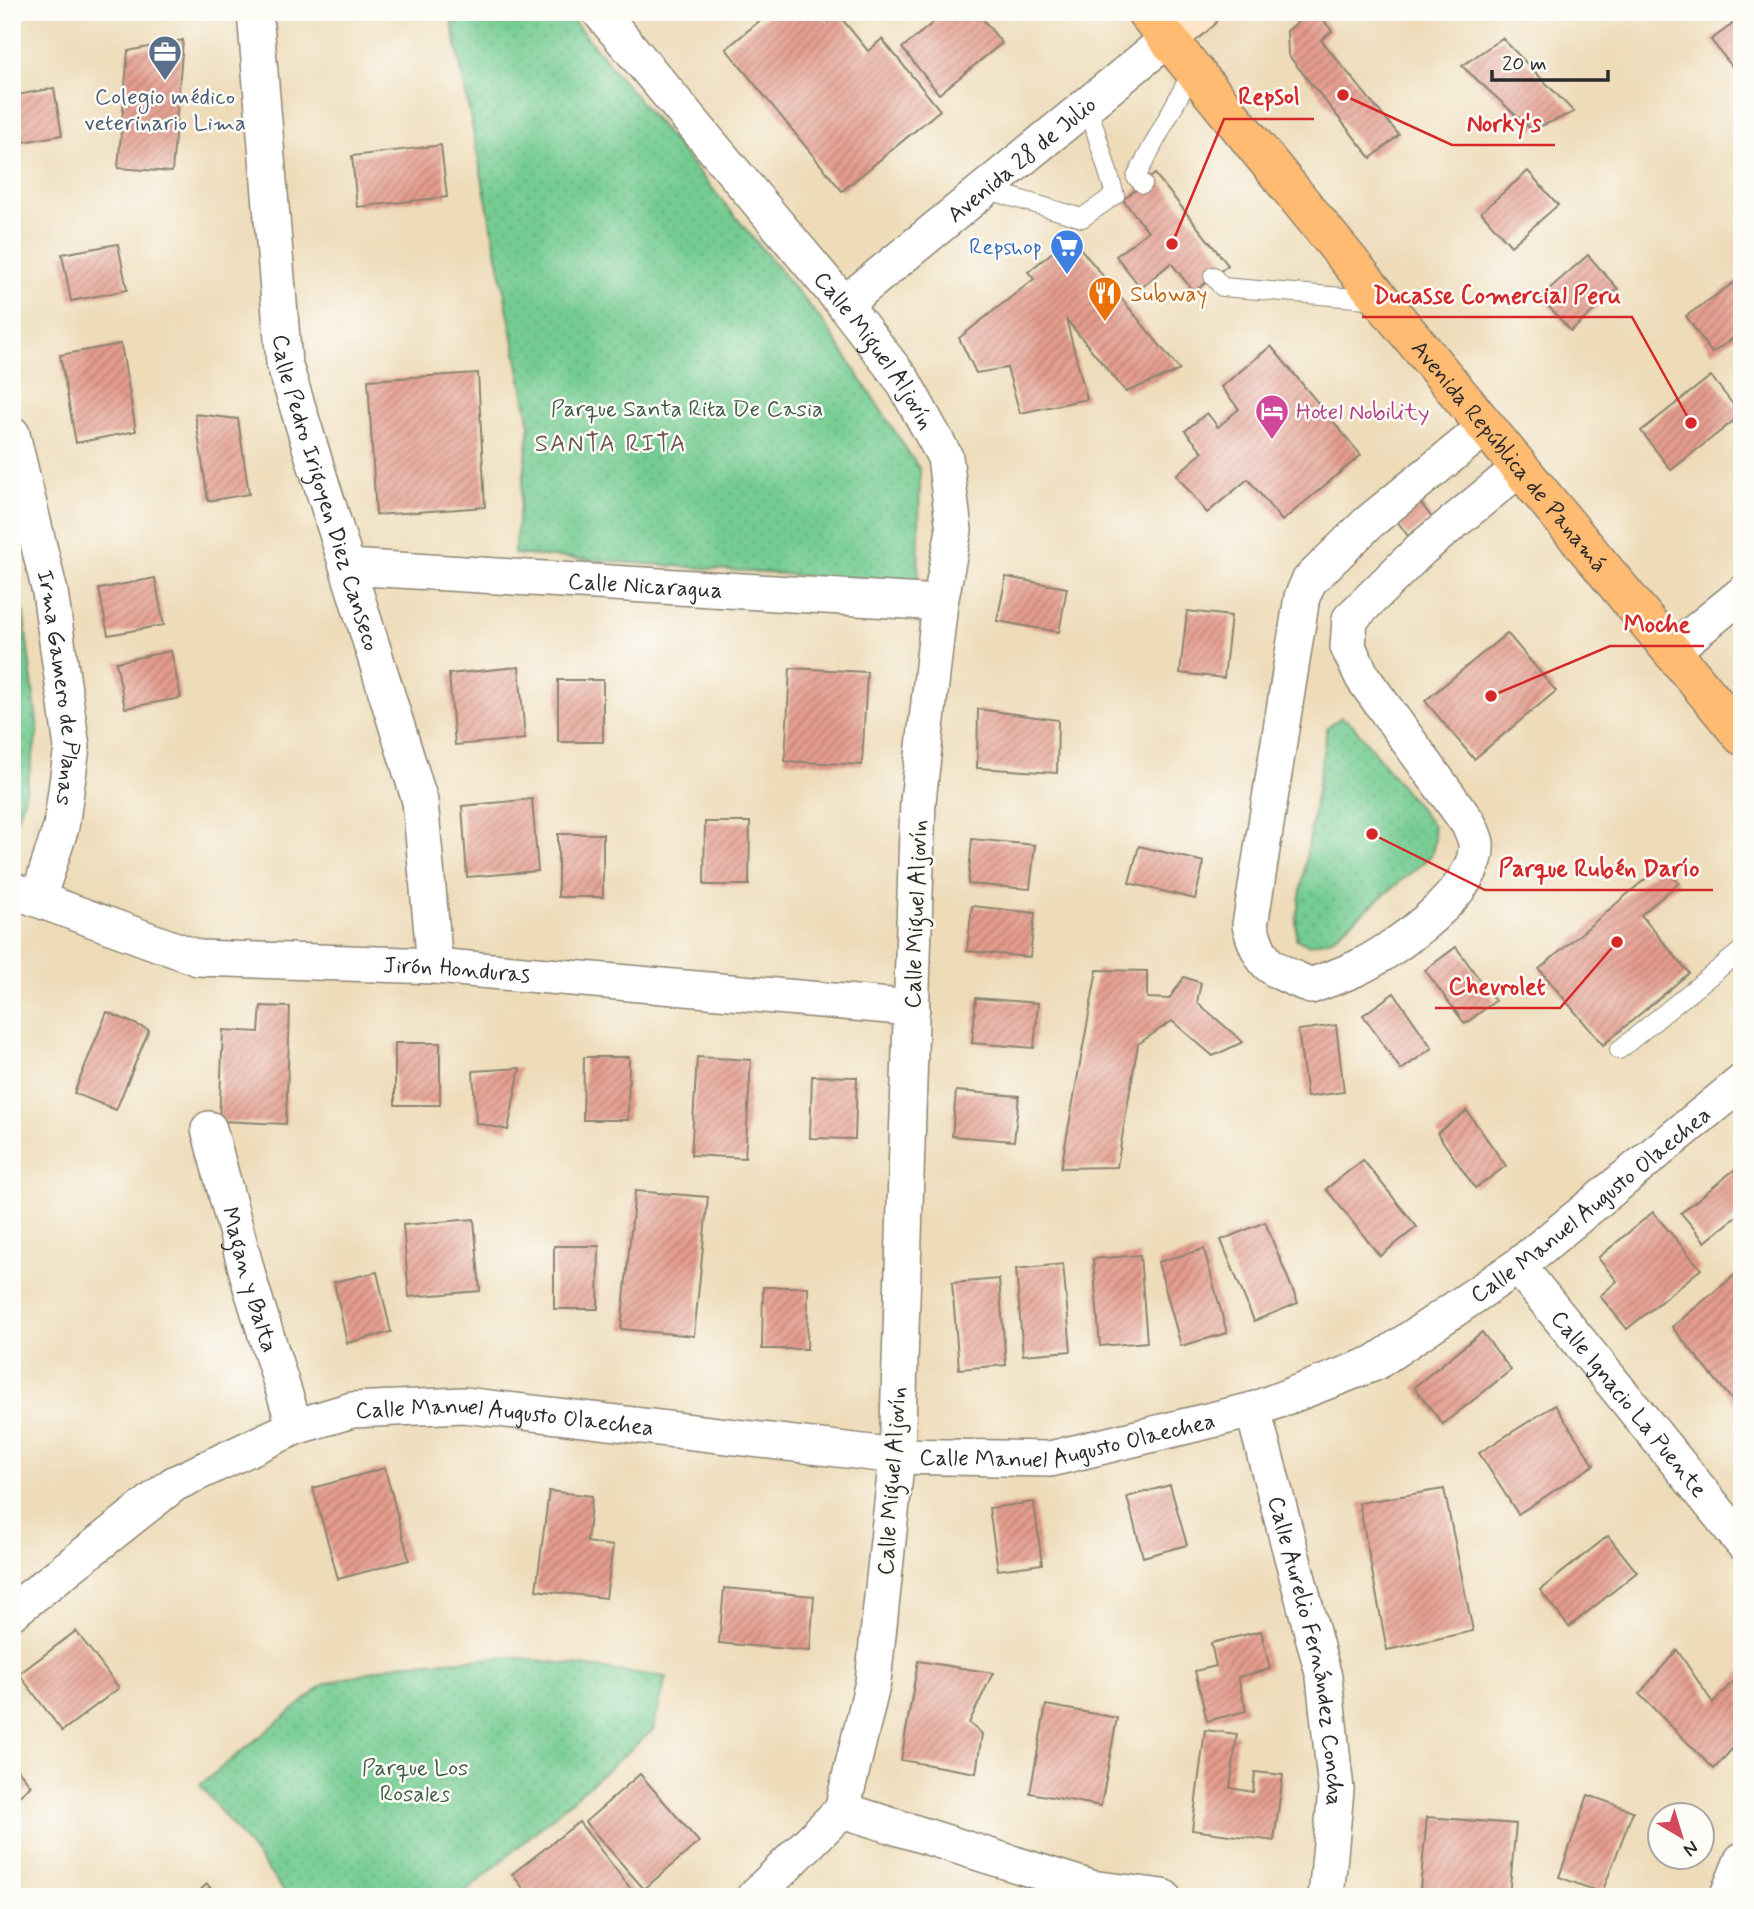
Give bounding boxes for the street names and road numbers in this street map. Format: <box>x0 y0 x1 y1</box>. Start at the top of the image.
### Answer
street label: Avenida 28 de Julio <box>942 91 1103 231</box>
street label: Calle Miguel Aljovín <box>806 266 940 436</box>
street label: Calle Pedro Irigoyen Diez Canseco <box>265 333 385 655</box>
street label: Avenida República de Panamá <box>1403 335 1613 580</box>
street label: Irma Gamero de Planas <box>28 567 86 807</box>
street label: Calle Nicaragua <box>567 567 724 607</box>
street label: Calle Miguel Aljovín <box>899 819 937 1009</box>
street label: Jirón Honduras <box>382 951 531 991</box>
street label: Calle Manuel Augusto Olaechea <box>1465 1101 1718 1311</box>
street label: Magan y Balta <box>213 1204 284 1356</box>
street label: Calle Ignacio La Puente <box>1543 1305 1713 1505</box>
street label: Calle Miguel Aljovín <box>871 1386 917 1577</box>
street label: Calle Manuel Augusto Olaechea <box>355 1392 655 1444</box>
street label: Calle Manuel Augusto Olaechea <box>919 1407 1218 1476</box>
street label: Calle Aurelio Fernández Concha <box>1260 1493 1349 1808</box>

